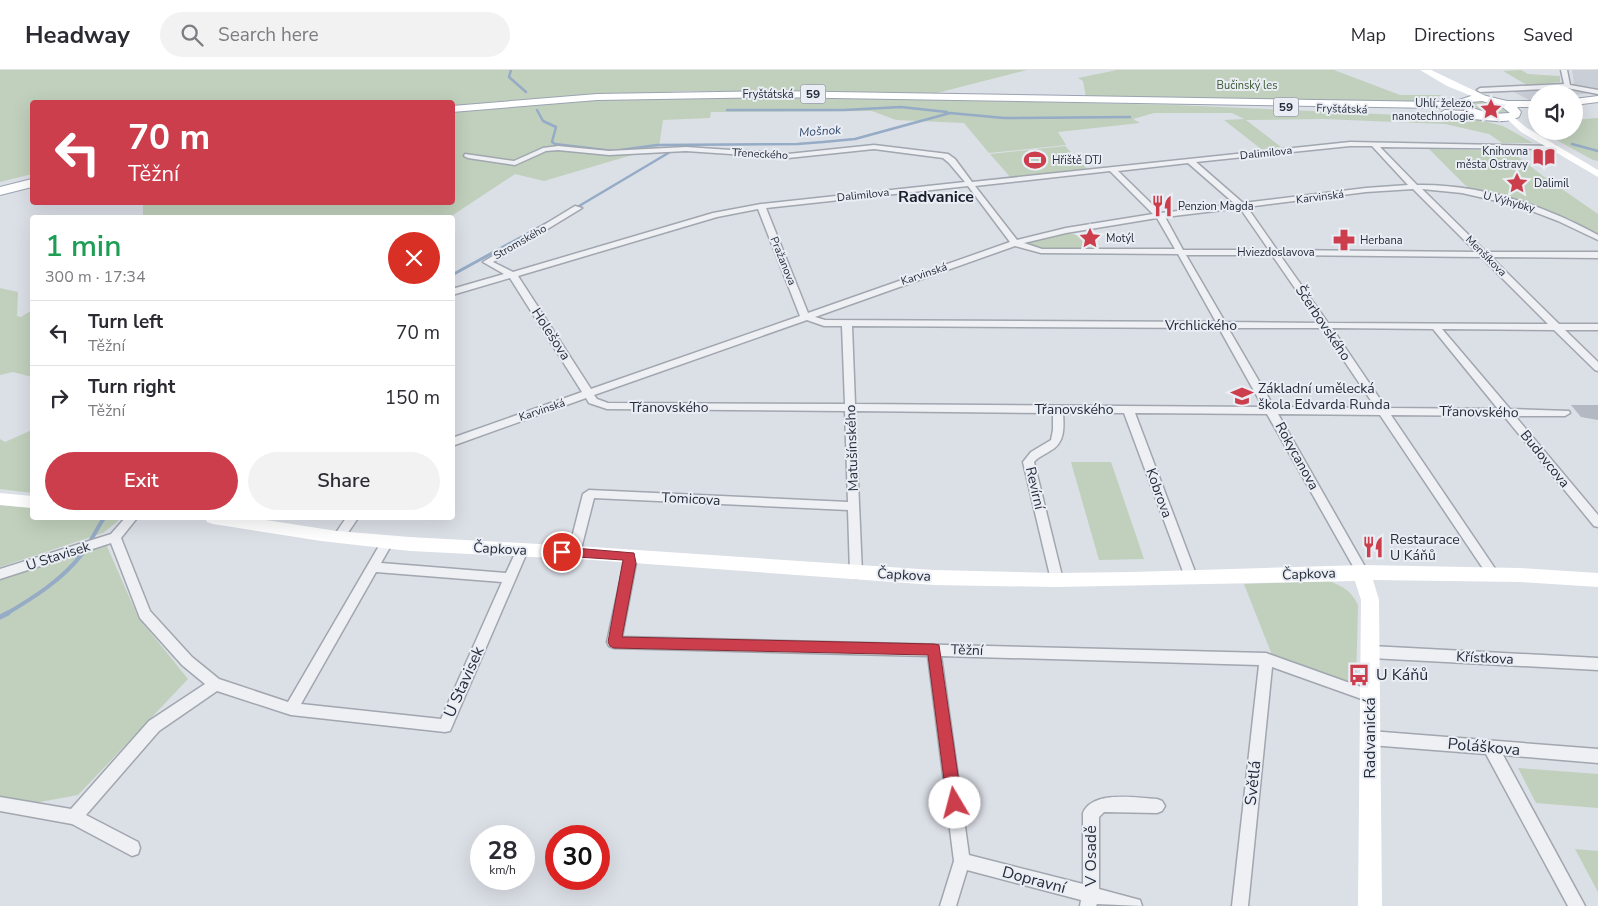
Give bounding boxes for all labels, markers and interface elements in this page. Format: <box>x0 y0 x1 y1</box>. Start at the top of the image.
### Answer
search box <box>160 12 510 57</box>
text: Headway <box>25 19 130 51</box>
icon: search <box>178 21 206 49</box>
text: Search here <box>218 22 319 48</box>
text: Map <box>1351 23 1386 47</box>
text: Directions <box>1414 23 1495 47</box>
text: Saved <box>1523 23 1573 47</box>
park label: Bučinský les <box>1217 78 1277 93</box>
road number: 59 <box>800 84 826 104</box>
map controls <box>1528 85 1583 140</box>
button: sound <box>1528 85 1583 140</box>
street label: Fryštátská <box>742 87 794 102</box>
place label: Uhlí, železo, nanotechnologie <box>1392 96 1474 124</box>
place icon: Uhlí, železo, nanotechnologie <box>1478 96 1504 122</box>
road number: 59 <box>1274 98 1298 116</box>
street label: Fryštátská <box>1316 101 1368 117</box>
text: 70 m <box>128 114 210 161</box>
icon: left <box>45 120 110 185</box>
water label: Mošnok <box>798 121 843 140</box>
street label: Dalimilova <box>1239 143 1293 163</box>
place label: Knihovna města Ostravy <box>1456 144 1528 172</box>
library icon: Knihovna města Ostravy <box>1531 144 1557 170</box>
street label: Třeneckého <box>732 145 788 163</box>
sports icon: Hřiště DTJ <box>1022 147 1048 173</box>
place label: Hřiště DTJ <box>1052 153 1102 168</box>
text: Těžní <box>128 159 179 189</box>
place icon: Dalimil <box>1504 170 1530 196</box>
place label: Dalimil <box>1534 176 1570 191</box>
street label: Dalimilova <box>836 185 890 205</box>
district label: Radvanice <box>898 186 974 208</box>
street label: Karvinská <box>1295 187 1345 207</box>
street label: U Výhybky <box>1481 188 1537 216</box>
restaurant icon: Penzion Magda <box>1149 193 1175 219</box>
place label: Penzion Magda <box>1178 199 1254 214</box>
street label: Stromského <box>491 221 549 263</box>
place icon: Motýl <box>1077 225 1103 251</box>
text: 1 min <box>45 226 121 267</box>
pharmacy icon: Herbana <box>1331 227 1357 253</box>
place label: Motýl <box>1106 231 1135 246</box>
button: close <box>388 232 440 284</box>
street label: Menšíkova <box>1462 232 1510 280</box>
place label: Herbana <box>1360 233 1403 248</box>
street label: Pražanova <box>766 234 800 288</box>
street label: Hviezdoslavova <box>1237 245 1315 260</box>
street label: Karvinská <box>899 259 949 289</box>
text: 300 m · 17:34 <box>45 266 146 288</box>
street label: Ščerbovského <box>1291 282 1355 365</box>
street label: Holešova <box>527 304 575 364</box>
text: Turn left <box>88 309 163 335</box>
street label: Vrchlického <box>1164 316 1237 335</box>
icon: left <box>45 319 73 347</box>
text: 70 m <box>396 320 440 346</box>
text: Těžní <box>88 335 125 357</box>
text: Turn right <box>88 374 175 400</box>
place label: Základní umělecká škola Edvarda Runda <box>1258 379 1390 414</box>
school or university icon: Základní umělecká škola Edvarda Runda <box>1229 383 1255 409</box>
icon: right <box>45 384 73 412</box>
text: 150 m <box>385 385 440 411</box>
street label: Karvinská <box>517 395 567 425</box>
street label: Třanovského <box>629 398 709 417</box>
text: Těžní <box>88 400 125 422</box>
street label: Třanovského <box>1034 400 1114 419</box>
street label: Třanovského <box>1439 402 1519 422</box>
street label: Matušínského <box>841 404 863 492</box>
street label: Rokycanova <box>1271 419 1323 493</box>
street label: Budovcova <box>1516 426 1574 492</box>
button: Exit <box>45 452 238 510</box>
button: Share <box>248 452 440 510</box>
street label: Revírní <box>1021 465 1049 512</box>
street label: Kobrova <box>1141 465 1177 521</box>
street label: Tomicova <box>661 488 721 510</box>
place label: Restaurace U Káňů <box>1390 530 1460 565</box>
pin <box>541 531 583 573</box>
restaurant icon: Restaurace U Káňů <box>1360 534 1386 560</box>
street label: U Stavisek <box>24 536 93 575</box>
street label: Čapkova <box>473 538 527 560</box>
icon: arrive <box>548 538 576 566</box>
street label: Čapkova <box>877 564 931 586</box>
street label: Čapkova <box>1282 564 1336 584</box>
street label: Těžní <box>950 640 984 660</box>
street label: U Stavisek <box>439 642 490 721</box>
street label: Křístkova <box>1456 647 1514 669</box>
bus stop icon: U Káňů <box>1346 662 1372 688</box>
place label: U Káňů <box>1376 664 1428 686</box>
street label: Radvanická <box>1359 697 1381 779</box>
street label: Poláškova <box>1447 733 1521 761</box>
street label: Světlá <box>1240 759 1266 807</box>
position arrow <box>928 776 980 828</box>
speed limit sign: 30 <box>545 825 610 890</box>
street label: V Osadě <box>1080 825 1102 888</box>
text: 28 <box>487 834 518 868</box>
street label: Dopravní <box>1000 861 1070 899</box>
text: km/h <box>489 862 516 878</box>

